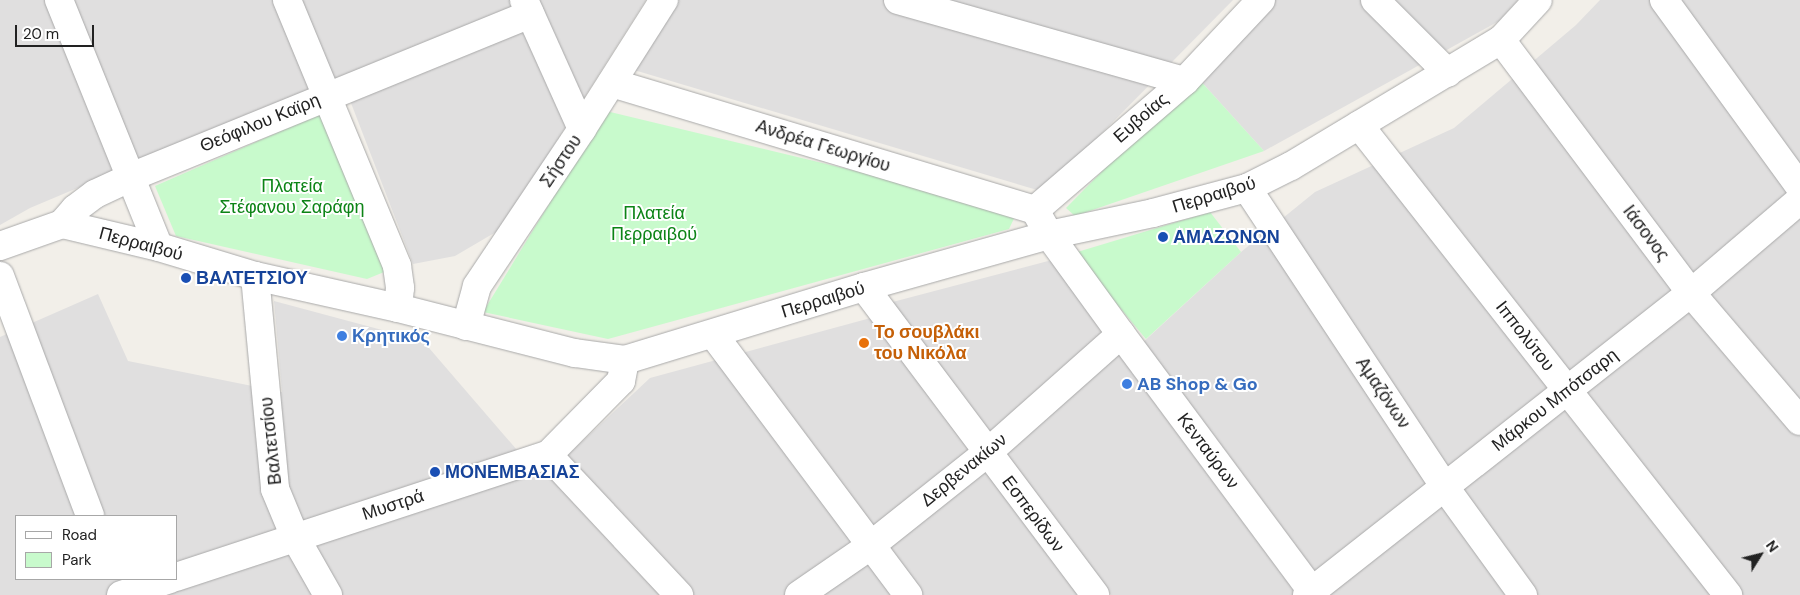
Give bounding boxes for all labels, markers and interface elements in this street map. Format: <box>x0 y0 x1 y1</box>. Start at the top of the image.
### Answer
scale bar <box>18 15 96 47</box>
text: 20 m <box>23 24 59 44</box>
street label: Ευβοίας <box>1109 88 1173 148</box>
street label: Θεόφιλου Καϊρη <box>197 89 323 157</box>
street label: Ανδρέα Γεωργίου <box>753 115 893 177</box>
street label: Σήστου <box>536 131 586 191</box>
street label: Περραιβού <box>1170 172 1258 218</box>
park label: Πλατεία Στέφανου Σαράφη <box>220 176 364 218</box>
street label: Ιάσονος <box>1618 201 1674 265</box>
park label: Πλατεία Περραιβού <box>611 203 697 245</box>
street label: Περραιβού <box>97 222 185 266</box>
place label: ΑΜΑΖΩΝΩΝ <box>1173 226 1280 248</box>
marker: ΑΜΑΖΩΝΩΝ <box>1157 231 1169 243</box>
place label: ΒΑΛΤΕΤΣΙΟΥ <box>196 267 308 289</box>
marker: ΒΑΛΤΕΤΣΙΟΥ <box>180 272 192 284</box>
street label: Περραιβού <box>779 277 867 323</box>
street label: Ιππολύτου <box>1491 297 1559 375</box>
place label: Το σουβλάκι του Νικόλα <box>874 322 980 364</box>
place label: Κρητικός <box>352 325 430 347</box>
marker: Κρητικός <box>336 330 348 342</box>
marker: Το σουβλάκι του Νικόλα <box>858 337 870 349</box>
street label: Μάρκου Μπότσαρη <box>1488 344 1622 456</box>
street label: Αμαζόνων <box>1351 353 1415 433</box>
place label: AB Shop & Go <box>1137 373 1258 395</box>
marker: AB Shop & Go <box>1121 378 1133 390</box>
street label: Βαλτετσίου <box>256 396 286 486</box>
street label: Κενταύρων <box>1172 409 1244 493</box>
street label: Δερβενακίων <box>917 429 1011 511</box>
place label: ΜΟΝΕΜΒΑΣΙΑΣ <box>445 461 580 483</box>
marker: ΜΟΝΕΜΒΑΣΙΑΣ <box>429 466 441 478</box>
street label: Εσπερίδων <box>997 472 1069 556</box>
street label: Μυστρά <box>359 485 427 525</box>
legend <box>15 515 178 580</box>
text: Road <box>62 525 97 545</box>
north arrow <box>1735 530 1785 580</box>
text: N <box>1762 537 1782 556</box>
text: Park <box>62 550 92 570</box>

